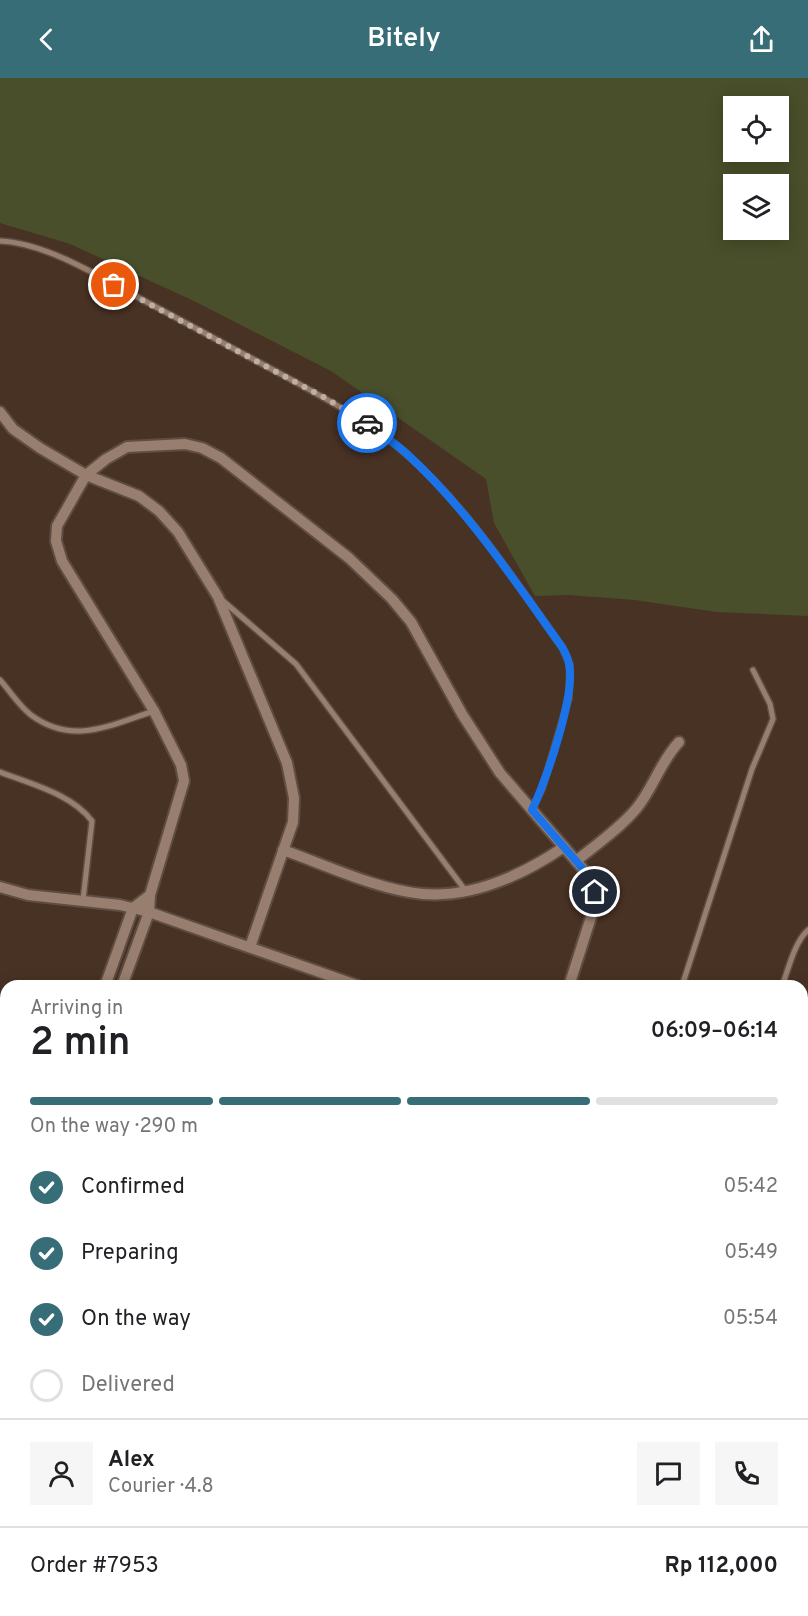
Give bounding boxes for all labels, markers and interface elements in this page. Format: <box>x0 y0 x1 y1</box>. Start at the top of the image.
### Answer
text: Bitely <box>367 22 441 56</box>
icon: back <box>30 23 63 56</box>
icon: share <box>745 23 778 56</box>
map controls <box>723 96 789 240</box>
button: locate <box>723 96 789 162</box>
button: layers <box>723 174 789 240</box>
pin <box>88 259 139 310</box>
icon: bag <box>97 268 130 301</box>
courier <box>337 393 397 453</box>
icon: car <box>351 407 384 440</box>
pin <box>569 866 620 917</box>
icon: home <box>578 875 611 908</box>
text: Arriving in <box>30 996 123 1022</box>
text: 06:09–06:14 <box>651 1018 778 1045</box>
text: 2 min <box>30 1020 131 1069</box>
text: On the way · 290 m <box>30 1114 198 1140</box>
icon: check <box>30 1171 63 1204</box>
text: Confirmed <box>81 1174 185 1201</box>
text: 05:42 <box>724 1174 778 1200</box>
icon: check <box>30 1237 63 1270</box>
text: Preparing <box>81 1240 179 1267</box>
text: 05:49 <box>724 1240 778 1266</box>
icon: check <box>30 1303 63 1336</box>
text: On the way <box>81 1306 191 1333</box>
text: 05:54 <box>723 1306 778 1332</box>
text: Delivered <box>81 1372 175 1399</box>
button: person <box>30 1442 93 1505</box>
button: chat <box>637 1442 700 1505</box>
button: phone <box>715 1442 778 1505</box>
text: Alex <box>108 1447 155 1474</box>
text: Courier · 4.8 <box>108 1474 214 1500</box>
text: Order #7953 <box>30 1553 159 1580</box>
text: Rp 112,000 <box>665 1553 778 1580</box>

